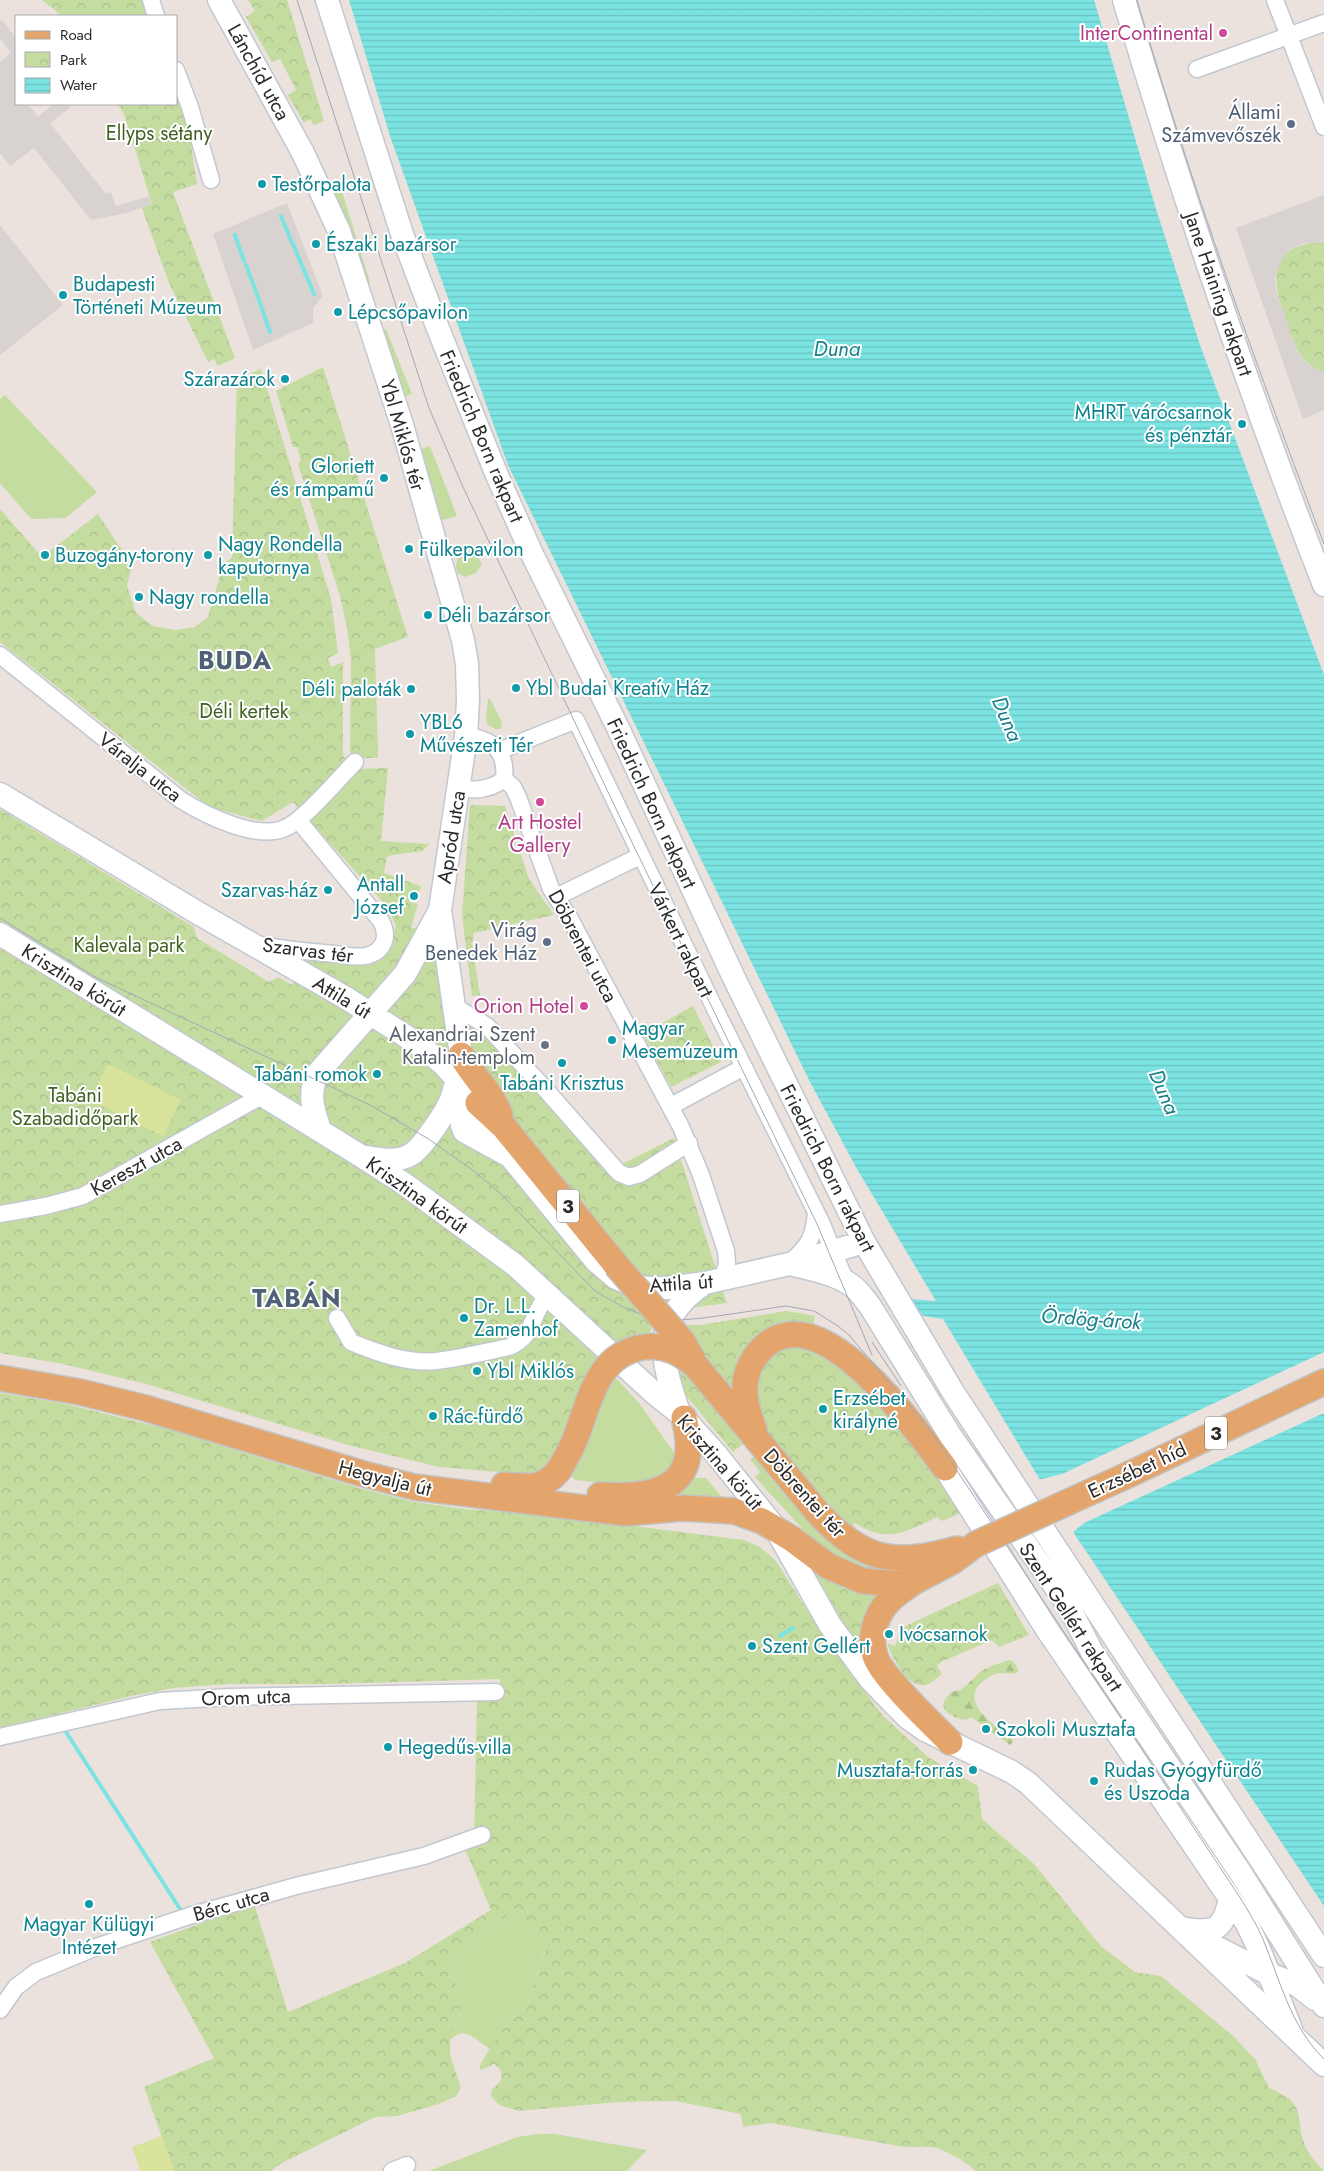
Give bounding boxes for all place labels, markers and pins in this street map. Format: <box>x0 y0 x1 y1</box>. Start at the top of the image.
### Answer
place label: InterContinental <box>1080 19 1213 48</box>
marker: InterContinental <box>1217 27 1229 39</box>
place label: Állami Számvevőszék <box>1161 98 1281 150</box>
marker: Állami Számvevőszék <box>1285 118 1297 130</box>
place label: Testőrpalota <box>272 170 371 199</box>
marker: Testőrpalota <box>256 178 268 190</box>
place label: Északi bazársor <box>326 230 457 259</box>
marker: Északi bazársor <box>310 238 322 250</box>
place label: Budapesti Történeti Múzeum <box>73 270 222 322</box>
marker: Budapesti Történeti Múzeum <box>57 289 69 301</box>
place label: Lépcsőpavilon <box>348 298 468 327</box>
marker: Lépcsőpavilon <box>332 306 344 318</box>
place label: Szárazárok <box>183 365 275 394</box>
marker: Szárazárok <box>279 373 291 385</box>
place label: MHRT várócsarnok és pénztár <box>1075 398 1232 450</box>
marker: MHRT várócsarnok és pénztár <box>1236 418 1248 430</box>
place label: Gloriett és rámpamű <box>270 452 374 504</box>
marker: Gloriett és rámpamű <box>378 472 390 484</box>
place label: Nagy Rondella kaputornya <box>218 530 342 582</box>
place label: Fülkepavilon <box>419 535 524 564</box>
place label: Buzogány-torony <box>55 541 194 570</box>
marker: Fülkepavilon <box>403 543 415 555</box>
marker: Buzogány-torony <box>39 549 51 561</box>
marker: Nagy Rondella kaputornya <box>202 549 214 561</box>
place label: Nagy rondella <box>149 583 269 612</box>
marker: Nagy rondella <box>133 591 145 603</box>
place label: Déli bazársor <box>438 601 550 630</box>
marker: Déli bazársor <box>422 609 434 621</box>
place label: Ybl Budai Kreatív Ház <box>526 674 709 703</box>
place label: Déli paloták <box>301 675 401 704</box>
marker: Ybl Budai Kreatív Ház <box>510 682 522 694</box>
marker: Déli paloták <box>405 683 417 695</box>
place label: YBL6 Művészeti Tér <box>420 708 533 760</box>
marker: YBL6 Művészeti Tér <box>404 728 416 740</box>
marker: Art Hostel Gallery <box>534 796 546 808</box>
place label: Art Hostel Gallery <box>498 808 582 860</box>
place label: Antall József <box>352 870 405 922</box>
place label: Szarvas-ház <box>221 876 318 905</box>
marker: Szarvas-ház <box>322 884 334 896</box>
marker: Antall József <box>408 890 420 902</box>
place label: Virág Benedek Ház <box>425 916 537 968</box>
marker: Virág Benedek Ház <box>541 936 553 948</box>
place label: Orion Hotel <box>474 992 574 1021</box>
marker: Orion Hotel <box>578 1000 590 1012</box>
place label: Magyar Mesemúzeum <box>622 1014 738 1066</box>
place label: Alexandriai Szent Katalin-templom <box>389 1020 535 1072</box>
marker: Magyar Mesemúzeum <box>606 1034 618 1046</box>
marker: Alexandriai Szent Katalin-templom <box>539 1039 551 1051</box>
marker: Tabáni Krisztus <box>556 1057 568 1069</box>
place label: Tabáni romok <box>254 1060 367 1089</box>
marker: Tabáni romok <box>371 1068 383 1080</box>
place label: Tabáni Krisztus <box>500 1069 624 1098</box>
place label: Dr. L.L. Zamenhof <box>474 1292 559 1344</box>
marker: Dr. L.L. Zamenhof <box>458 1312 470 1324</box>
place label: Ybl Miklós <box>487 1357 574 1386</box>
marker: Ybl Miklós <box>471 1365 483 1377</box>
place label: Erzsébet királyné <box>833 1384 906 1436</box>
place label: Rác-fürdő <box>443 1402 523 1431</box>
marker: Erzsébet királyné <box>817 1403 829 1415</box>
marker: Rác-fürdő <box>427 1410 439 1422</box>
place label: Ivócsarnok <box>899 1620 988 1649</box>
marker: Ivócsarnok <box>883 1628 895 1640</box>
place label: Szent Gellért <box>762 1632 871 1661</box>
marker: Szent Gellért <box>746 1640 758 1652</box>
place label: Szokoli Musztafa <box>996 1715 1136 1744</box>
marker: Szokoli Musztafa <box>980 1723 992 1735</box>
place label: Hegedűs-villa <box>398 1733 511 1762</box>
marker: Hegedűs-villa <box>382 1741 394 1753</box>
place label: Musztafa-forrás <box>837 1756 963 1785</box>
place label: Rudas Gyógyfürdő és Uszoda <box>1104 1756 1262 1808</box>
marker: Musztafa-forrás <box>967 1764 979 1776</box>
marker: Rudas Gyógyfürdő és Uszoda <box>1088 1775 1100 1787</box>
marker: Magyar Külügyi Intézet <box>83 1898 95 1910</box>
place label: Magyar Külügyi Intézet <box>24 1910 154 1962</box>

